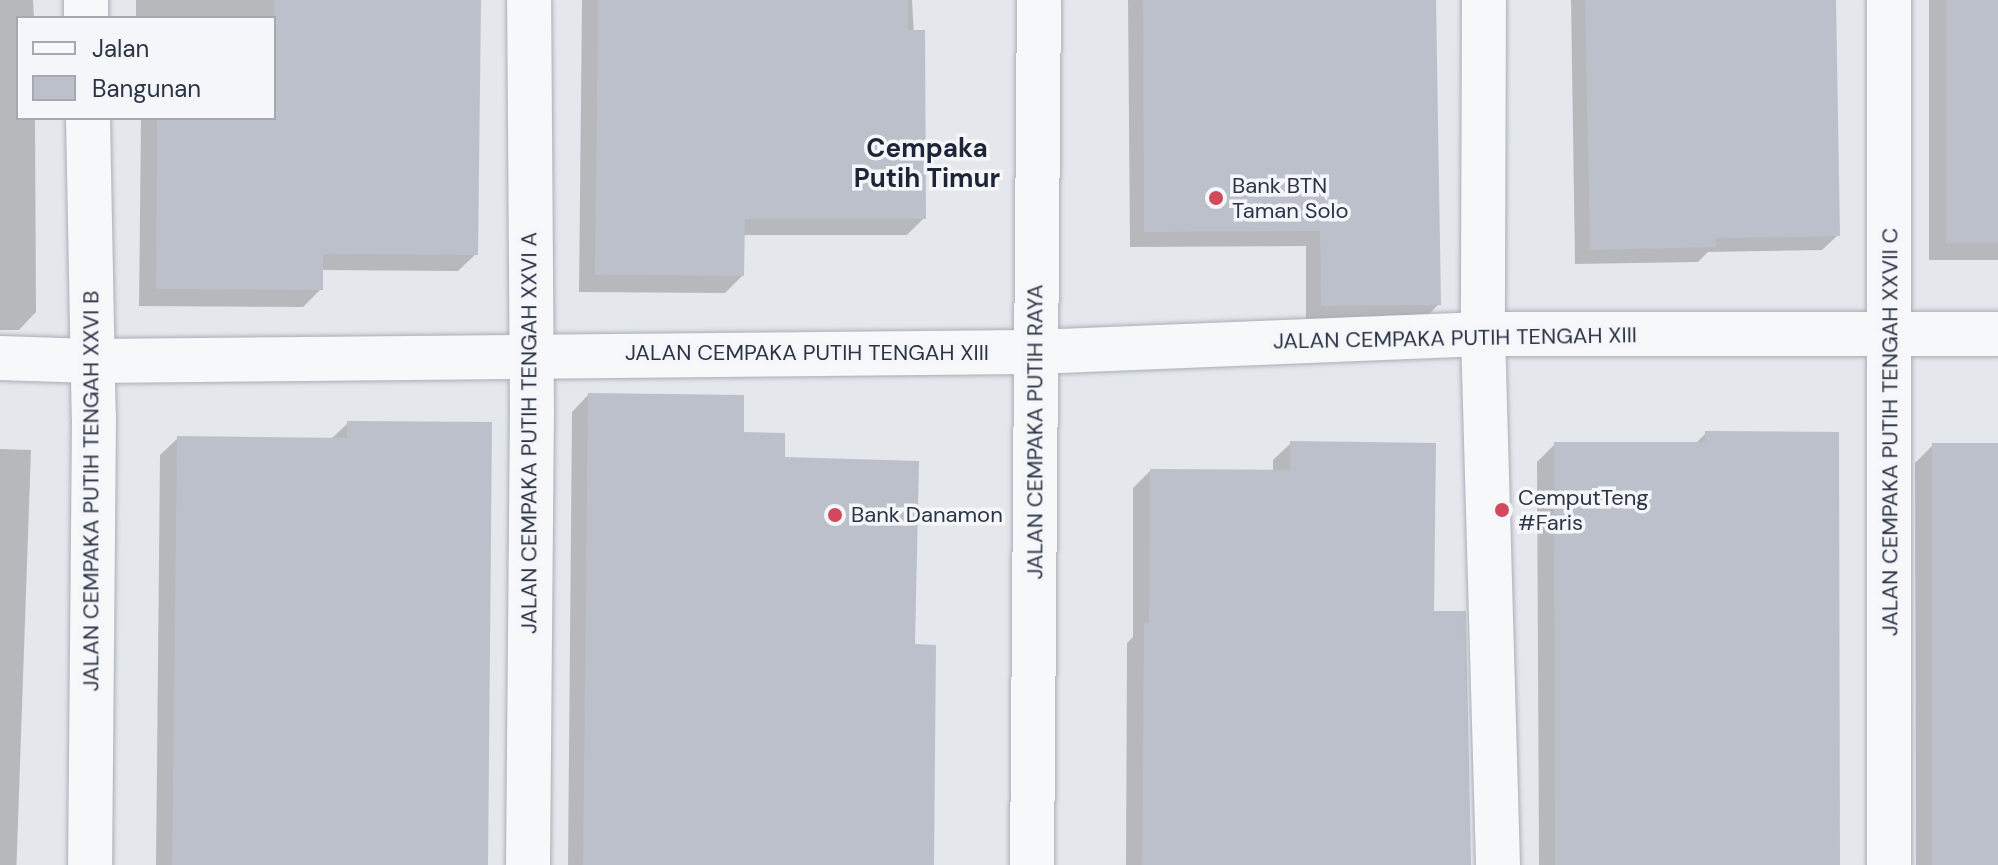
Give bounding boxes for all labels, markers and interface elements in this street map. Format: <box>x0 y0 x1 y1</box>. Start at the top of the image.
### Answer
legend <box>16 16 276 120</box>
text: Jalan <box>92 33 149 64</box>
text: Bangunan <box>92 73 201 104</box>
district label: Cempaka Putih Timur <box>854 133 1000 194</box>
place label: Bank BTN Taman Solo <box>1232 172 1348 224</box>
marker: Bank BTN Taman Solo <box>1207 189 1225 207</box>
street label: JALAN CEMPAKA PUTIH TENGAH XXVII C <box>1877 228 1903 636</box>
street label: JALAN CEMPAKA PUTIH TENGAH XXVI A <box>516 232 542 634</box>
street label: JALAN CEMPAKA PUTIH RAYA <box>1022 285 1048 579</box>
street label: JALAN CEMPAKA PUTIH TENGAH XXVI B <box>78 291 104 691</box>
street label: JALAN CEMPAKA PUTIH TENGAH XIII <box>1273 322 1637 354</box>
street label: JALAN CEMPAKA PUTIH TENGAH XIII <box>625 340 989 366</box>
place label: CemputTeng #Faris <box>1518 484 1649 536</box>
marker: CemputTeng #Faris <box>1493 501 1511 519</box>
place label: Bank Danamon <box>851 502 1003 528</box>
marker: Bank Danamon <box>826 506 844 524</box>

